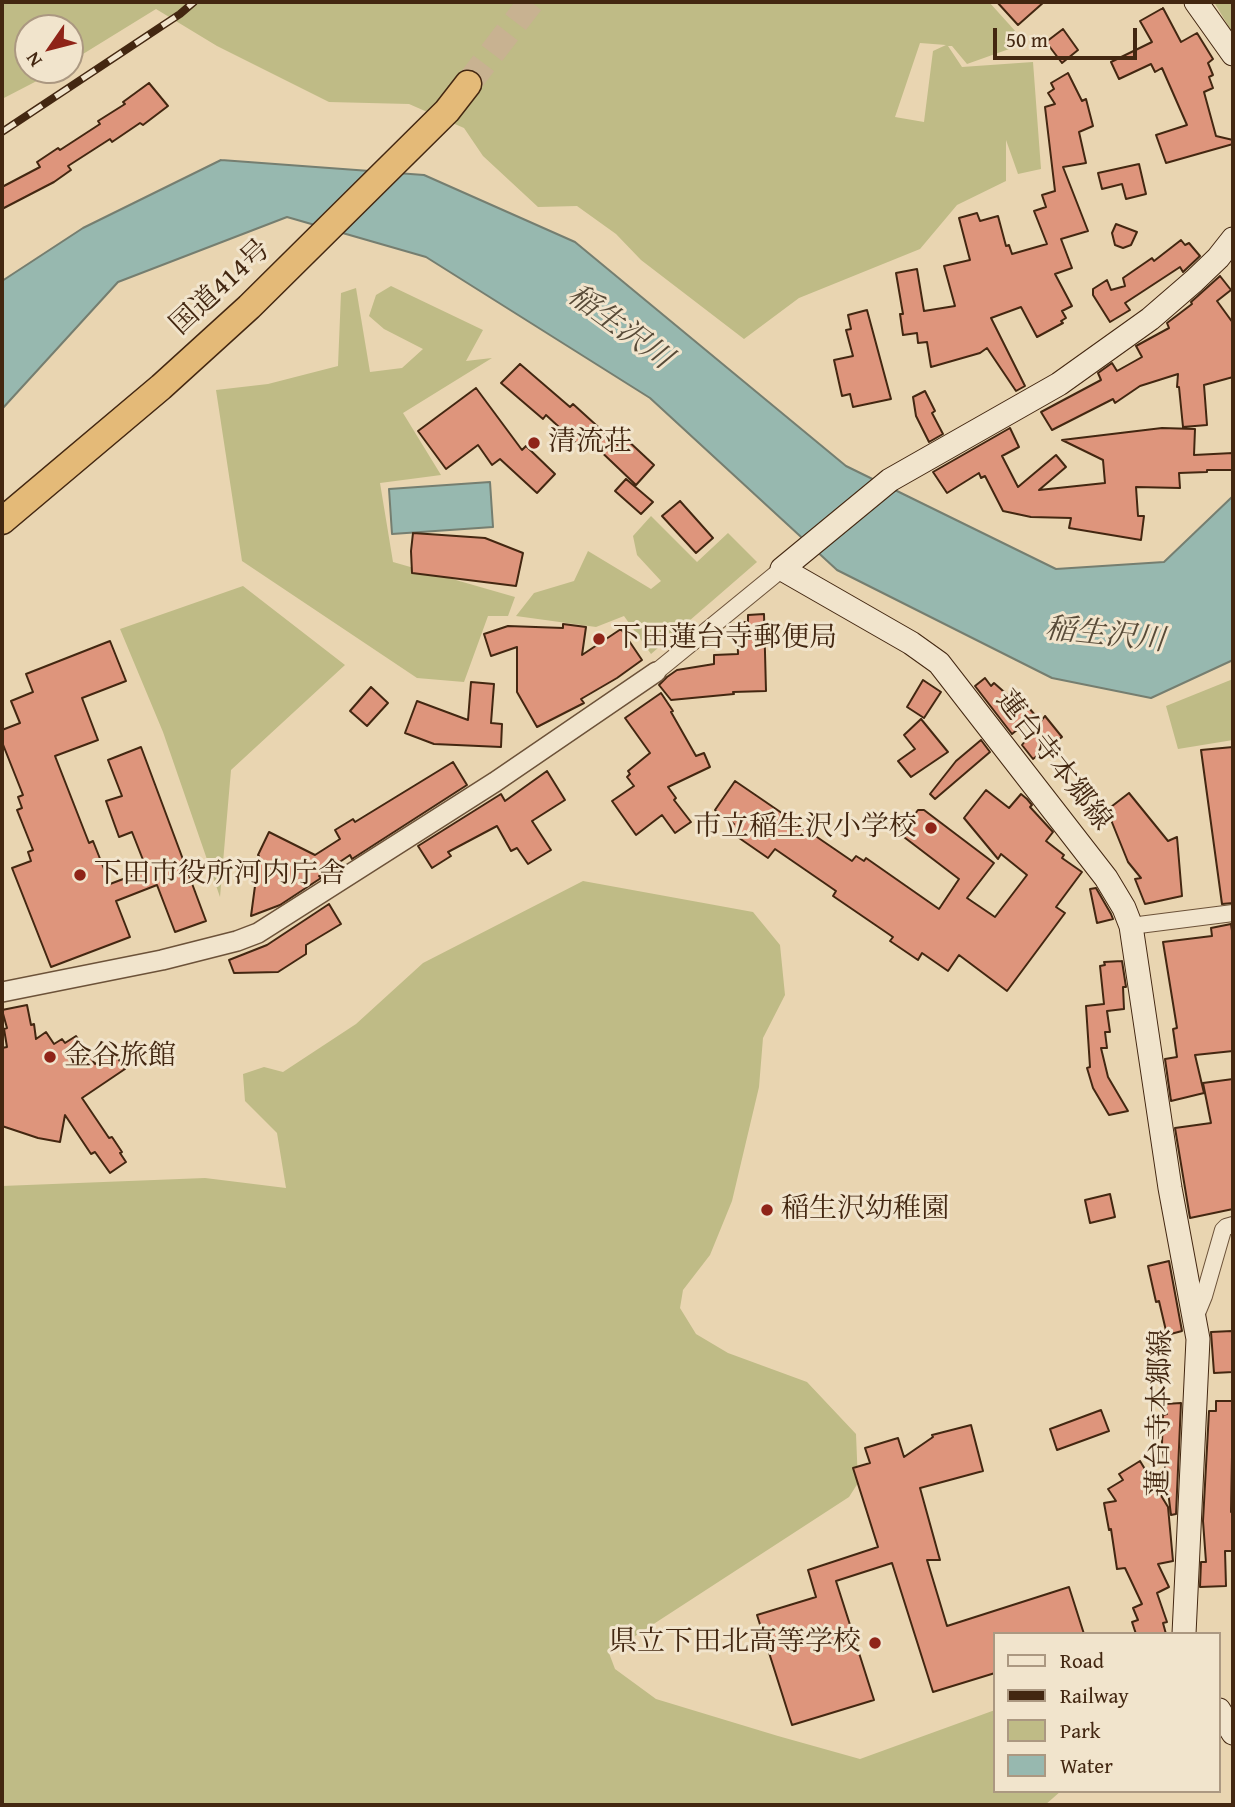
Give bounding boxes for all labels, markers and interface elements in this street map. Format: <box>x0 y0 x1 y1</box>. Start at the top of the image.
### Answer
north arrow <box>14 14 84 84</box>
scale bar <box>997 14 1140 58</box>
text: 50 m <box>1006 24 1048 55</box>
text: N <box>18 47 49 73</box>
street label: 国道414号 <box>164 233 278 343</box>
water label: 稲生沢川 <box>560 278 678 378</box>
place label: 清流荘 <box>548 426 632 460</box>
marker: 清流荘 <box>526 435 542 451</box>
water label: 稲生沢川 <box>1043 612 1167 660</box>
place label: 下田蓮台寺郵便局 <box>613 622 837 656</box>
marker: 下田蓮台寺郵便局 <box>591 631 607 647</box>
street label: 蓮台寺本郷線 <box>988 684 1118 838</box>
place label: 市立稲生沢小学校 <box>693 811 917 845</box>
marker: 市立稲生沢小学校 <box>923 820 939 836</box>
place label: 下田市役所河内庁舎 <box>94 858 346 892</box>
marker: 下田市役所河内庁舎 <box>72 867 88 883</box>
place label: 金谷旅館 <box>64 1040 176 1074</box>
marker: 金谷旅館 <box>42 1049 58 1065</box>
place label: 稲生沢幼稚園 <box>781 1193 949 1227</box>
marker: 稲生沢幼稚園 <box>759 1202 775 1218</box>
street label: 蓮台寺本郷線 <box>1143 1329 1179 1497</box>
place label: 県立下田北高等学校 <box>609 1626 861 1660</box>
legend <box>993 1632 1221 1793</box>
marker: 県立下田北高等学校 <box>867 1635 883 1651</box>
text: Road <box>1060 1645 1104 1676</box>
text: Railway <box>1060 1680 1129 1711</box>
text: Park <box>1060 1715 1101 1746</box>
text: Water <box>1060 1750 1113 1781</box>

